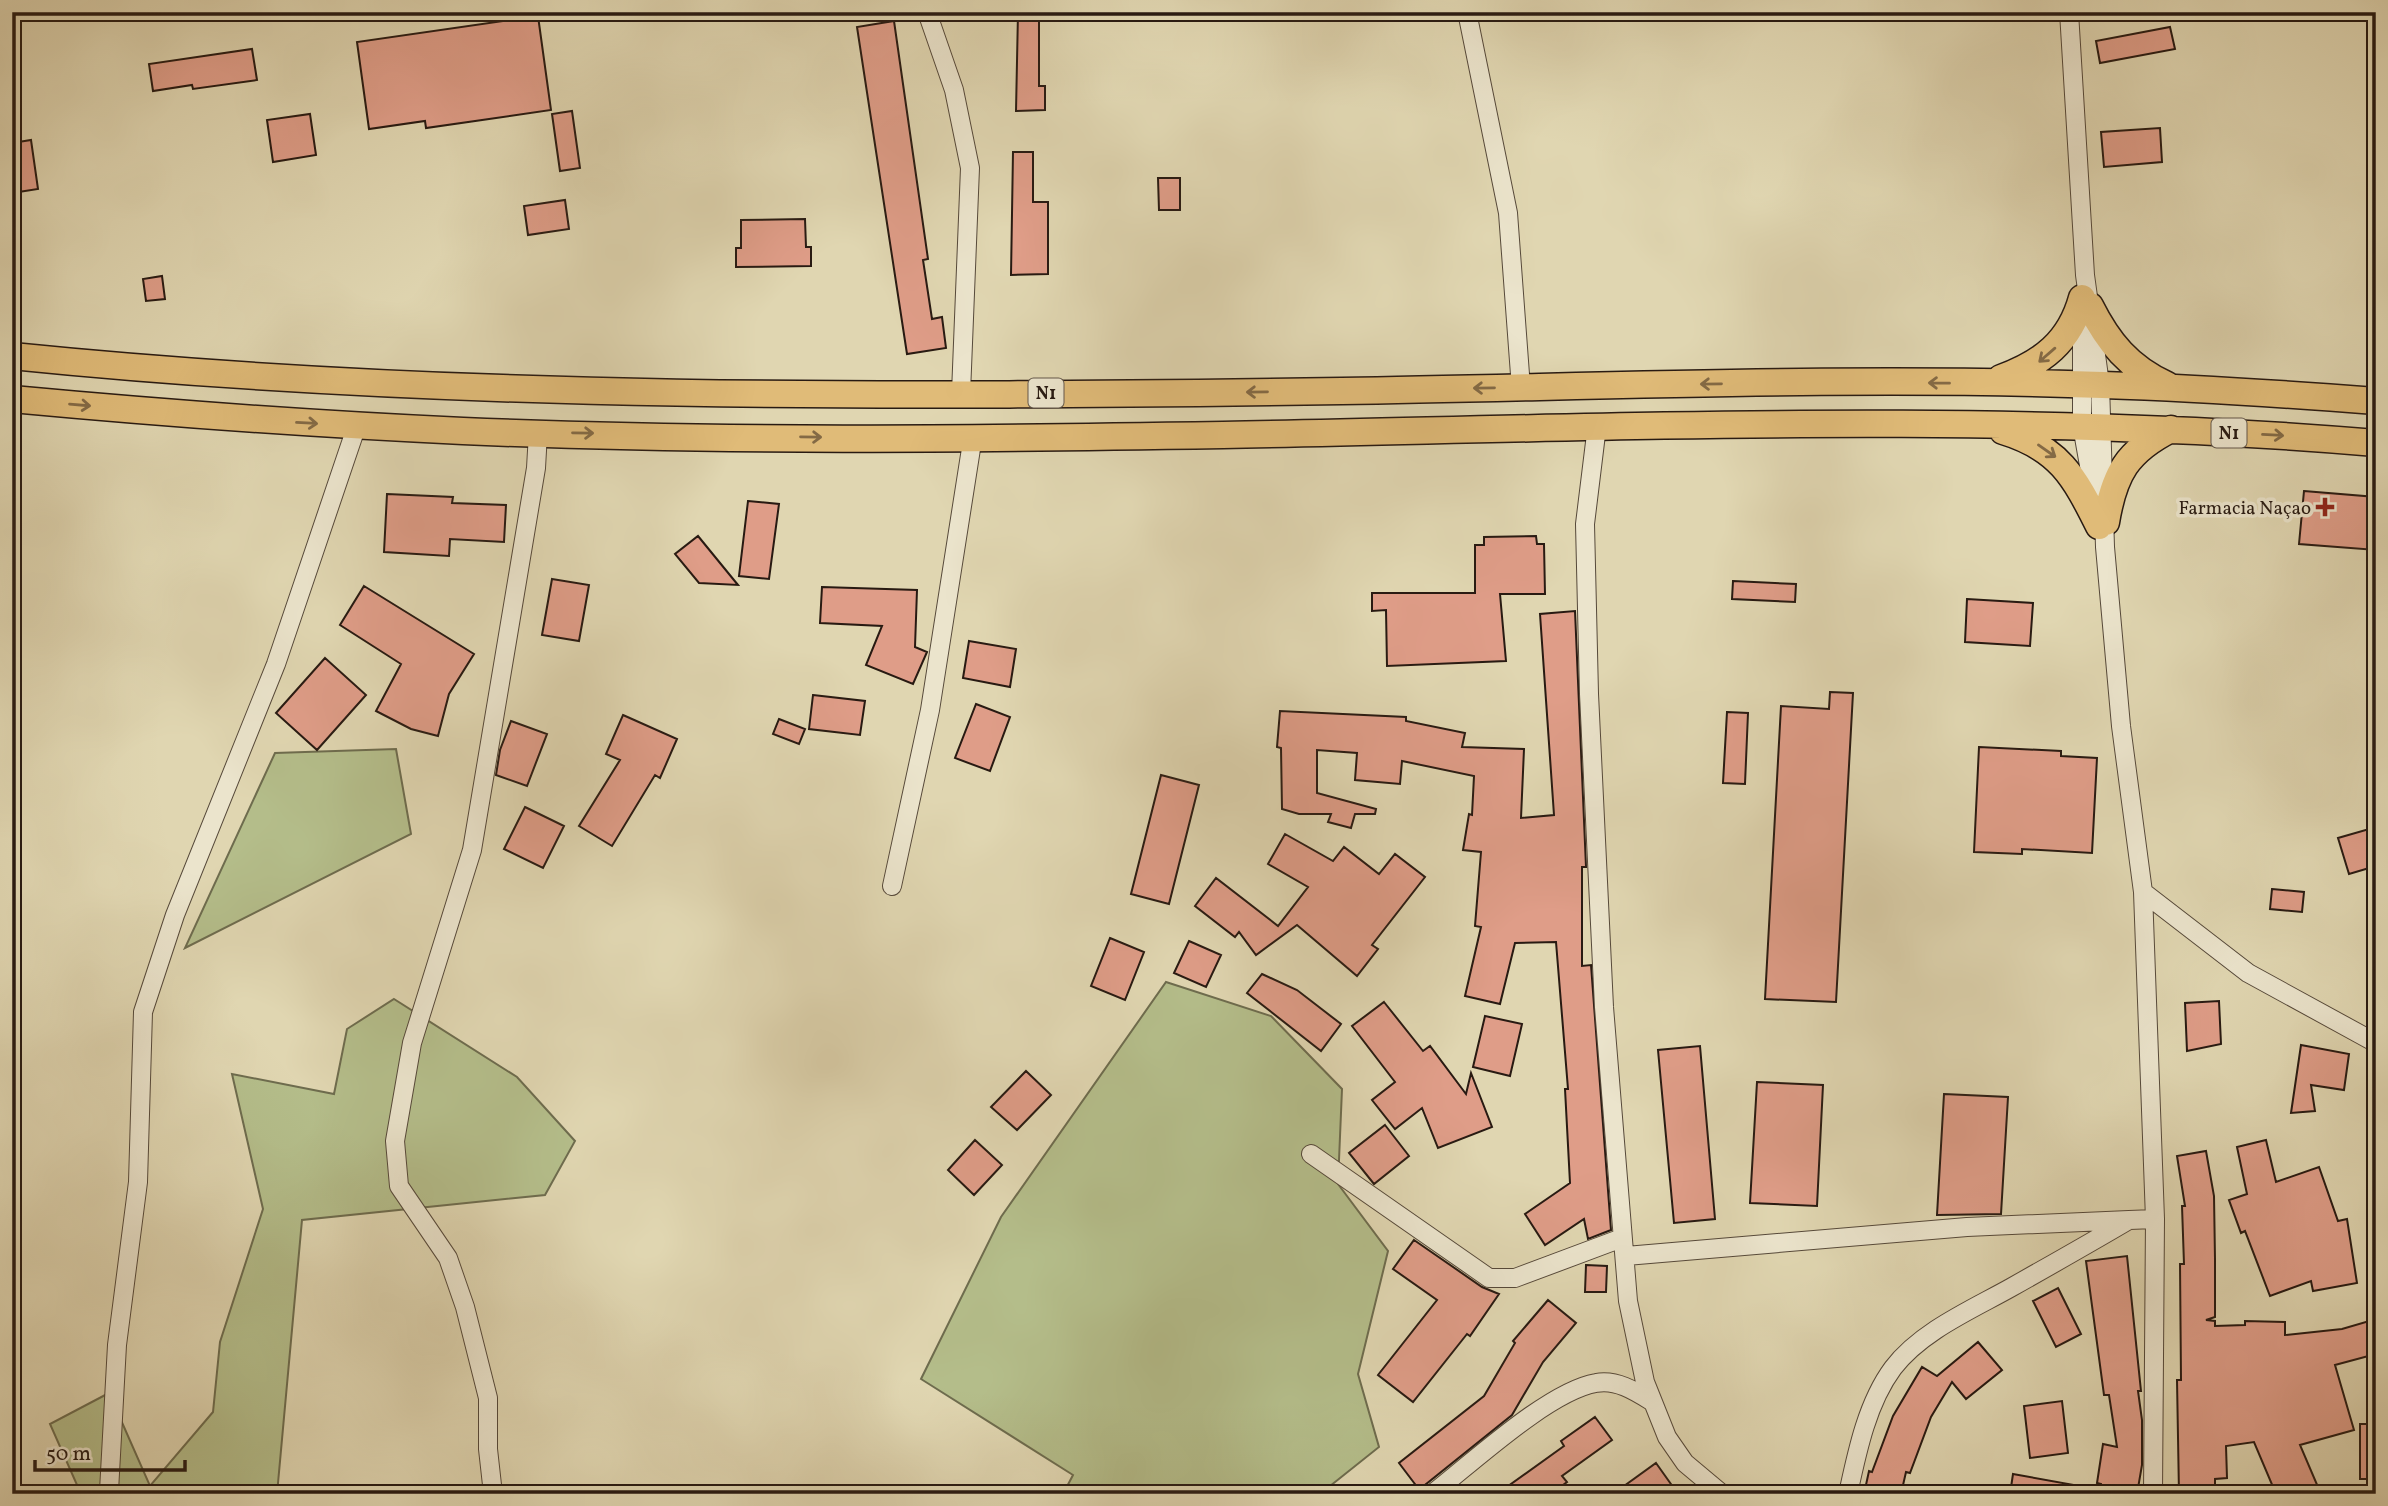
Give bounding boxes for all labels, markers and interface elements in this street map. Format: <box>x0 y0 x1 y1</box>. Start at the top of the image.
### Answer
one-way arrow <box>2038 347 2056 363</box>
one-way arrow <box>1928 376 1951 390</box>
one-way arrow <box>1700 377 1723 391</box>
road number: N1 <box>1028 379 1064 408</box>
one-way arrow <box>1473 382 1496 395</box>
one-way arrow <box>1245 385 1268 399</box>
one-way arrow <box>68 399 91 412</box>
one-way arrow <box>295 417 318 430</box>
road number: N1 <box>2212 418 2246 447</box>
one-way arrow <box>572 427 595 440</box>
one-way arrow <box>2261 429 2284 442</box>
one-way arrow <box>799 430 822 444</box>
one-way arrow <box>2037 444 2056 458</box>
place label: Farmacia Naçao <box>2178 496 2311 522</box>
marker: Farmacia Naçao <box>2317 499 2333 515</box>
scale bar <box>35 1429 186 1473</box>
text: 50 m <box>46 1440 91 1469</box>

